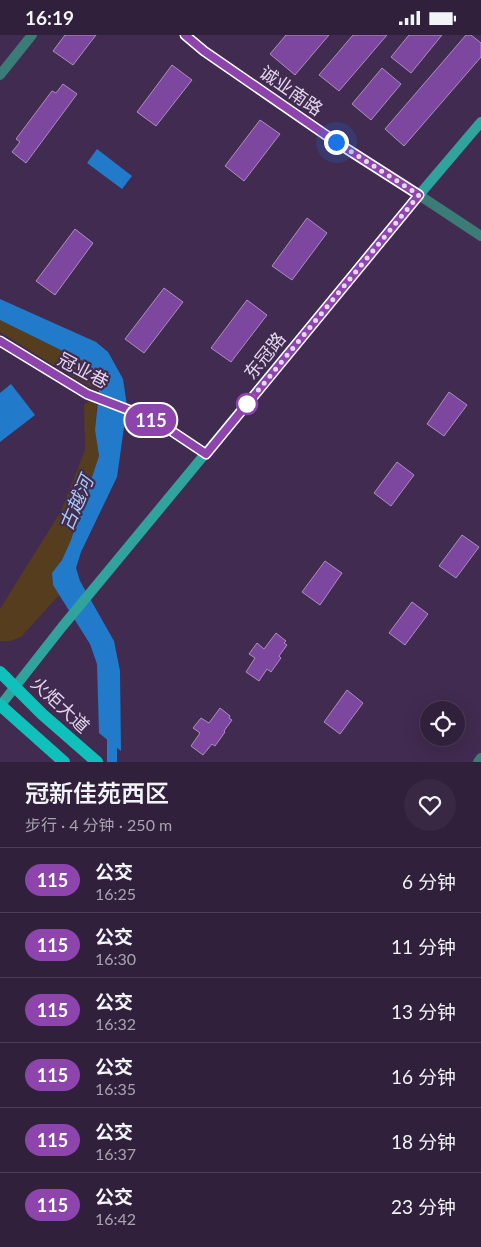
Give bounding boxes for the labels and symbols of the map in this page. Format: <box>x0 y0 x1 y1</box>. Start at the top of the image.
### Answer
street label: 诚业南路 <box>256 61 327 120</box>
your location <box>324 130 349 155</box>
street label: 东冠路 <box>239 327 290 383</box>
street label: 冠业巷 <box>54 348 112 393</box>
unlabelled marker <box>236 393 258 415</box>
line badge: 115 <box>122 404 180 436</box>
water label: 古越河 <box>54 468 99 534</box>
street label: 火炬大道 <box>27 672 95 737</box>

